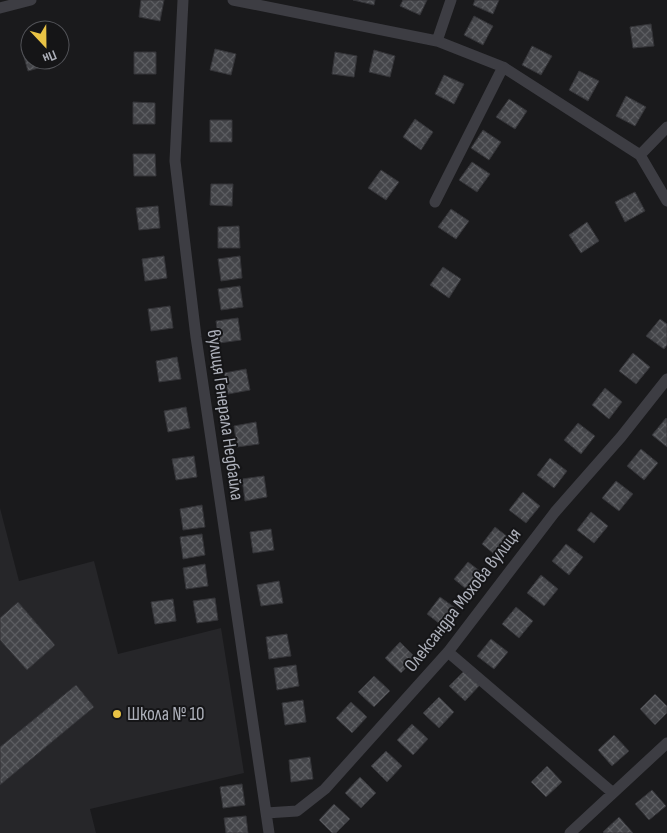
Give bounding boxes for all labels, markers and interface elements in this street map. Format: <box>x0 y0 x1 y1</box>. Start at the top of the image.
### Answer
north arrow <box>20 20 70 70</box>
text: Пн <box>40 46 59 67</box>
street label: вулиця Генерала Недбайла <box>202 328 248 502</box>
street label: Олександра Мохова вулиця <box>400 523 526 677</box>
place label: Школа № 10 <box>127 703 205 726</box>
marker: Школа № 10 <box>111 708 123 720</box>

